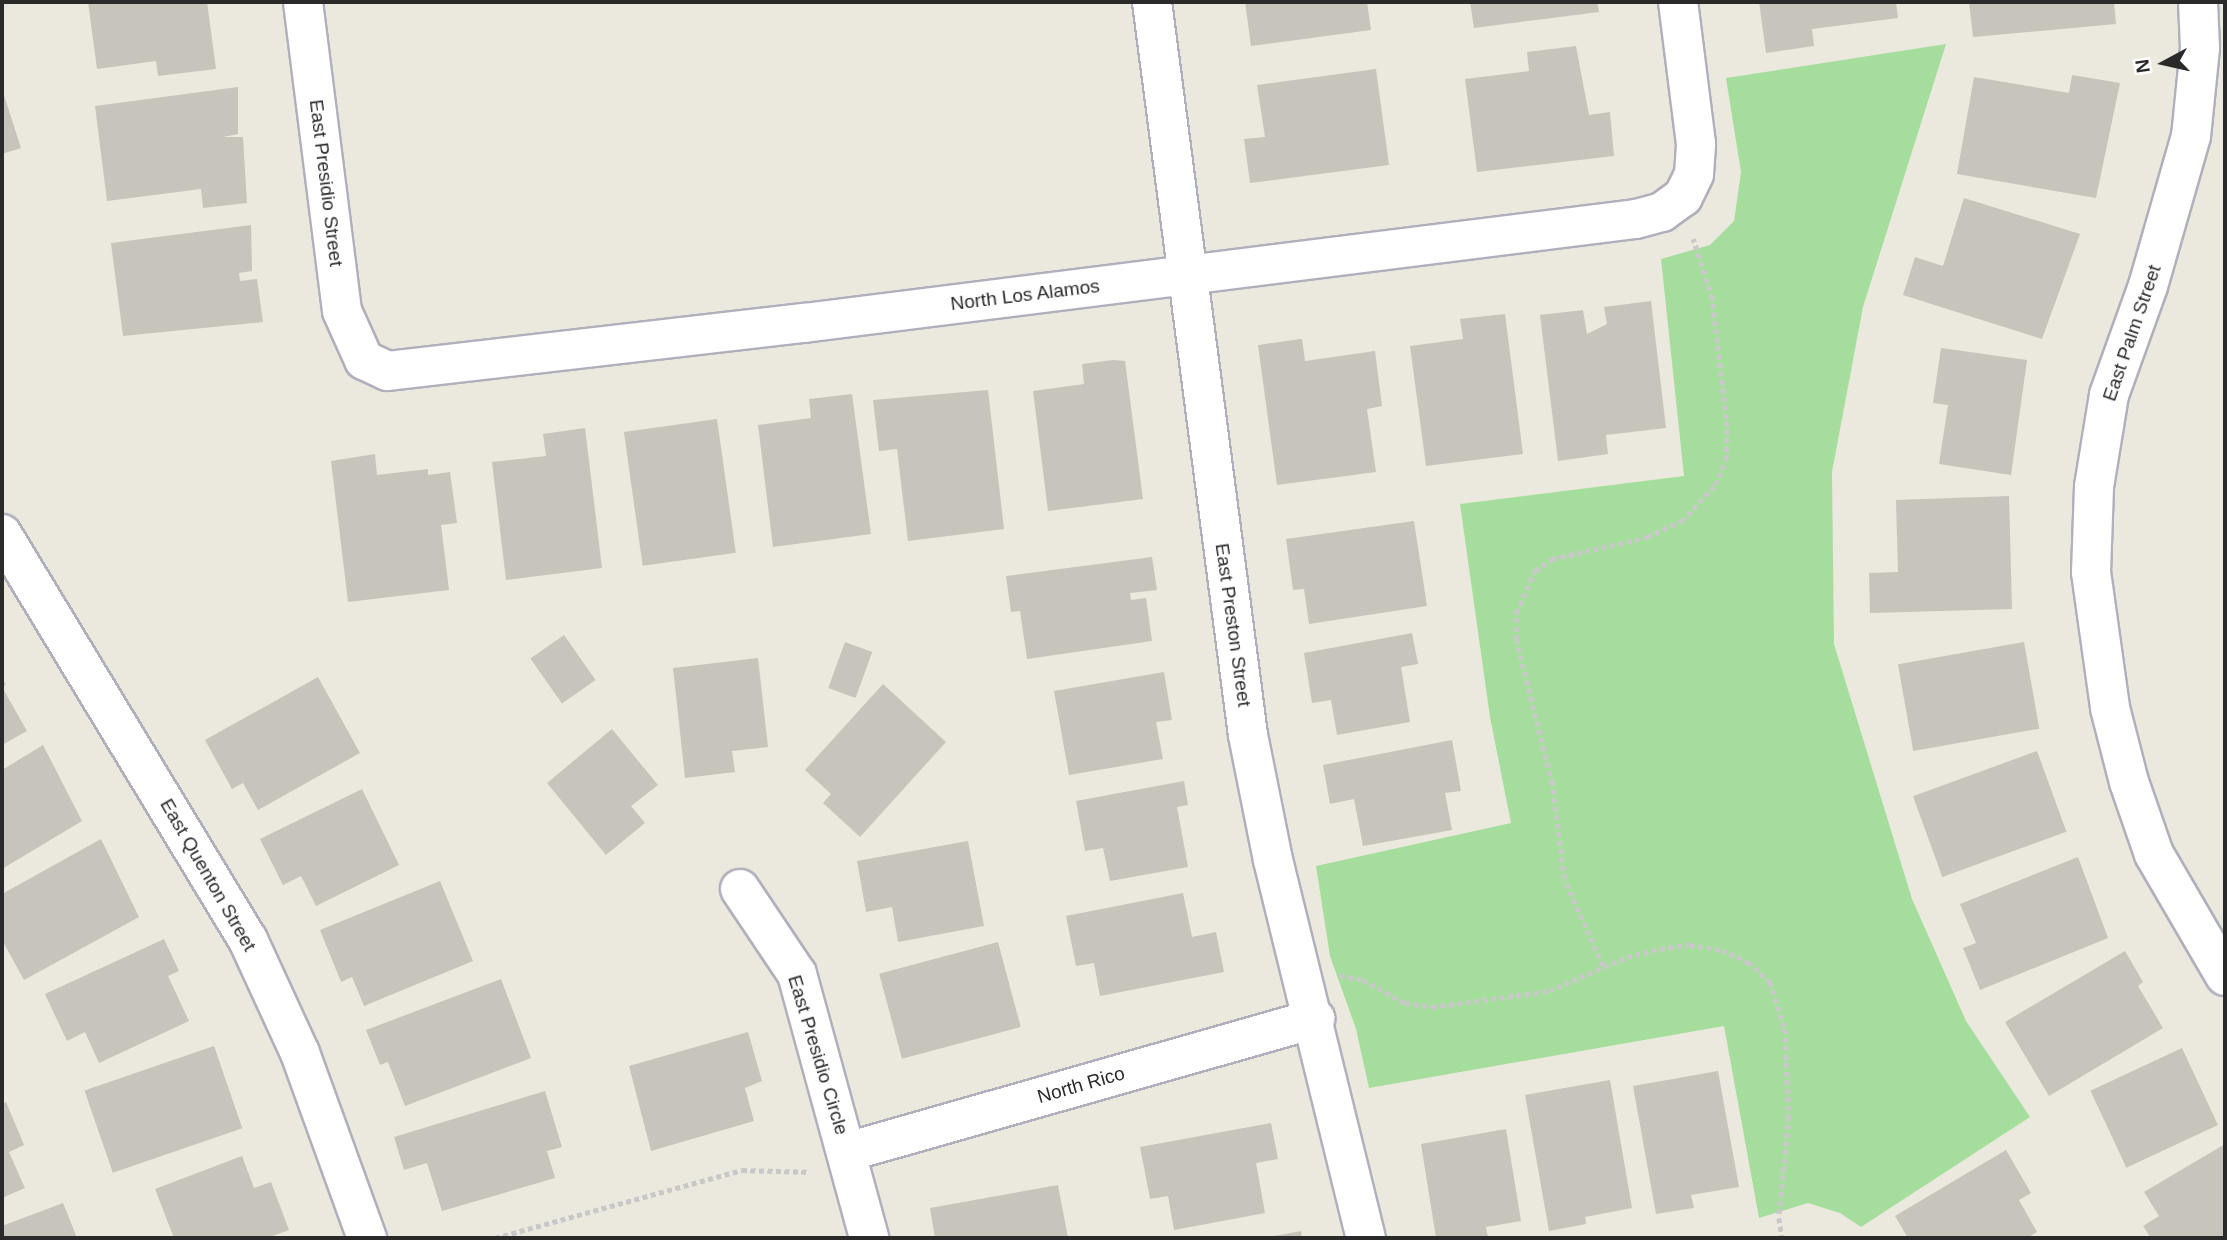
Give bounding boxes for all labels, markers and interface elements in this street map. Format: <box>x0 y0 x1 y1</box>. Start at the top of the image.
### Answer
north arrow <box>2129 28 2199 98</box>
text: N <box>2131 58 2154 74</box>
street label: East Presidio Street <box>304 98 348 268</box>
street label: East Palm Street <box>2098 262 2166 404</box>
street label: North Los Alamos <box>949 274 1101 316</box>
street label: East Preston Street <box>1210 542 1256 708</box>
street label: East Quenton Street <box>155 795 261 955</box>
street label: East Presidio Circle <box>783 972 853 1138</box>
street label: North Rico <box>1035 1062 1127 1108</box>

